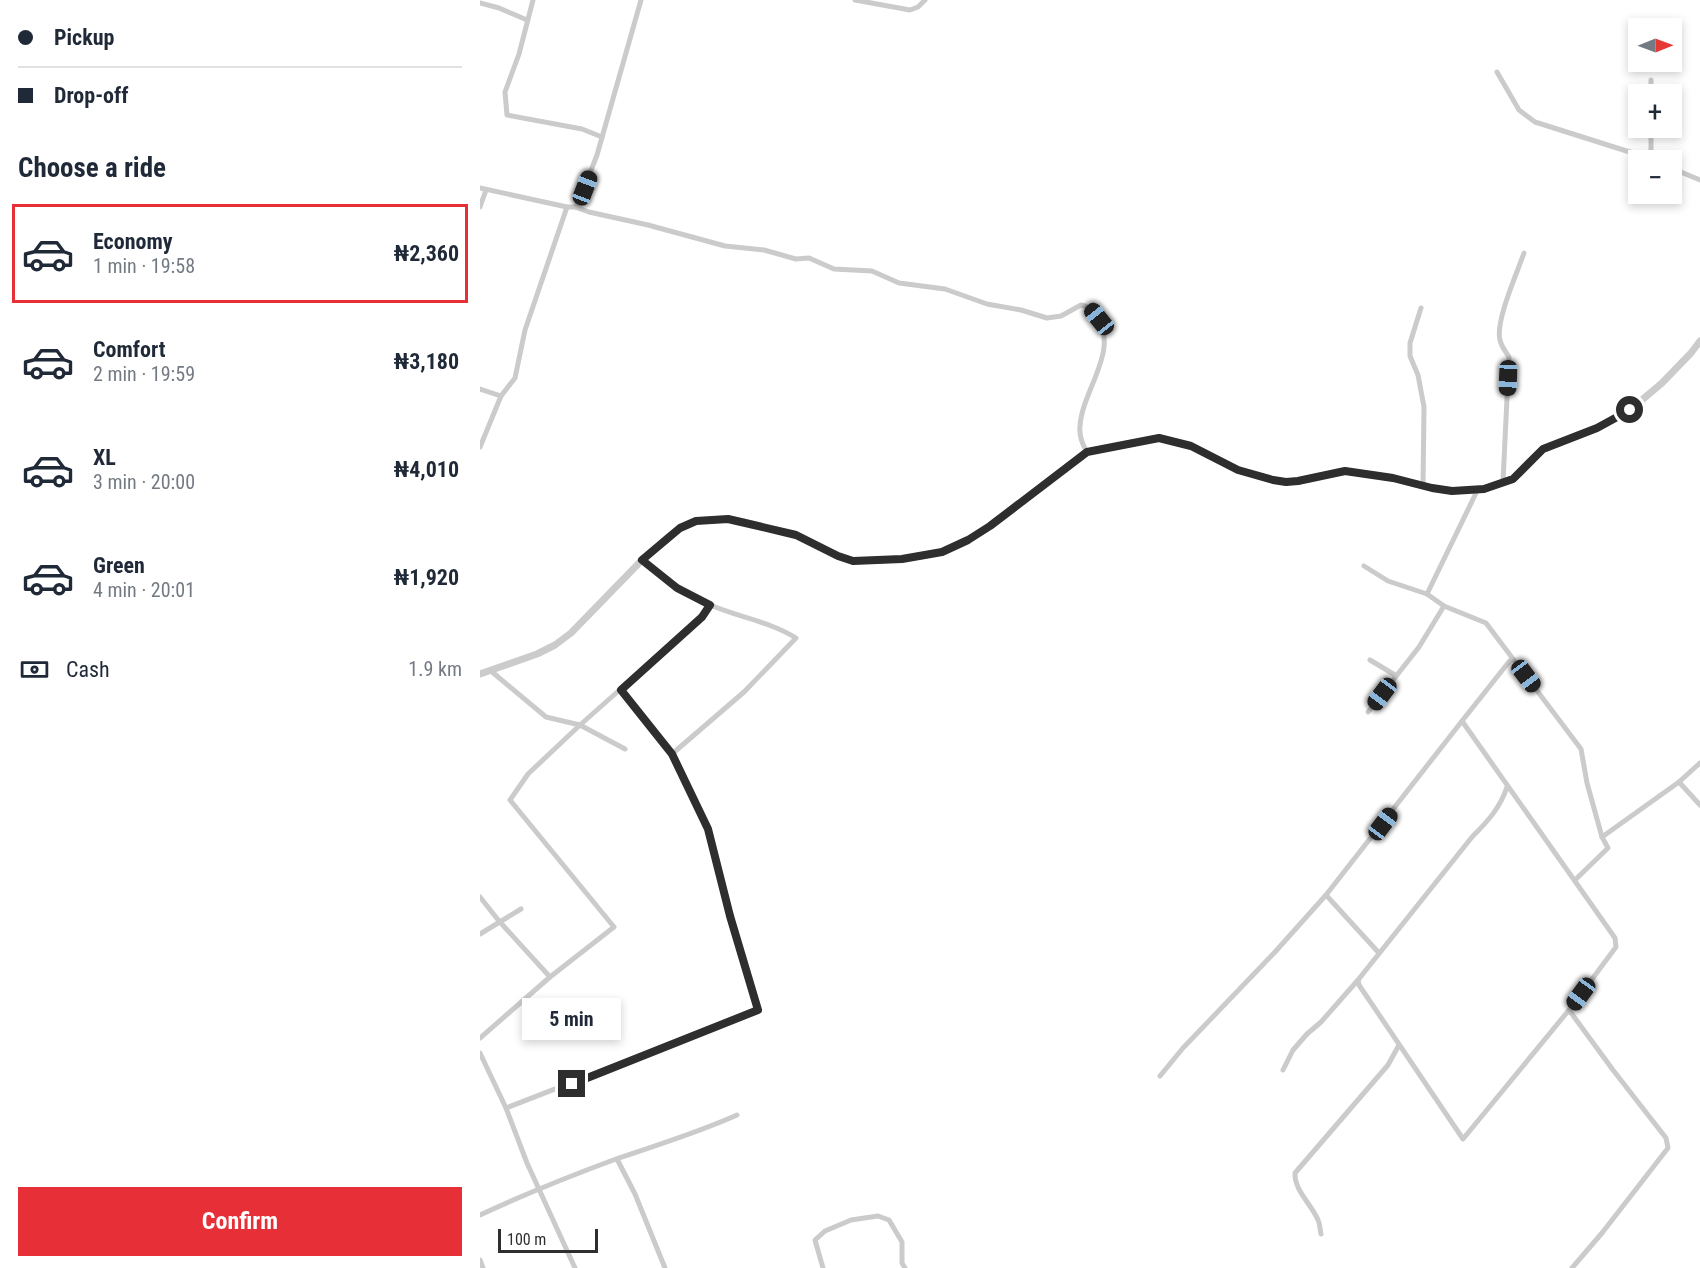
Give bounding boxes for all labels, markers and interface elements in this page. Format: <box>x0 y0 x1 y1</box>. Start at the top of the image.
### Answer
north arrow <box>1628 18 1682 72</box>
map controls <box>1628 18 1682 204</box>
text: Pickup <box>54 25 114 50</box>
text: Drop-off <box>54 83 128 108</box>
button: + <box>1628 84 1682 138</box>
button: − <box>1628 150 1682 204</box>
text: Choose a ride <box>18 152 166 184</box>
car <box>570 168 600 208</box>
icon: car <box>21 227 75 281</box>
text: Economy <box>93 229 173 254</box>
text: ₦2,360 <box>393 241 459 266</box>
text: 1 min · 19:58 <box>93 254 195 278</box>
car <box>1081 299 1117 339</box>
icon: car <box>21 335 75 389</box>
text: Comfort <box>93 337 166 362</box>
text: ₦3,180 <box>393 349 459 374</box>
car <box>1498 360 1518 396</box>
text: 2 min · 19:59 <box>93 362 195 386</box>
route start <box>1616 396 1643 423</box>
icon: car <box>21 443 75 497</box>
text: XL <box>93 445 116 470</box>
text: ₦4,010 <box>393 457 459 482</box>
text: 3 min · 20:00 <box>93 470 195 494</box>
icon: car <box>21 551 75 605</box>
text: Green <box>93 553 145 578</box>
text: ₦1,920 <box>393 565 459 590</box>
text: 4 min · 20:01 <box>93 578 195 602</box>
icon: cash <box>18 653 51 686</box>
car <box>1508 656 1544 696</box>
text: Cash <box>66 657 110 682</box>
text: 1.9 km <box>408 657 462 681</box>
car <box>1364 674 1400 714</box>
car <box>1365 804 1401 844</box>
car <box>1563 974 1599 1014</box>
callout: 5 min <box>522 997 622 1039</box>
text: 5 min <box>549 1007 594 1031</box>
route end <box>558 1070 585 1097</box>
button: Confirm <box>18 1187 462 1256</box>
scale bar <box>498 1226 598 1254</box>
text: 100 m <box>507 1230 546 1249</box>

